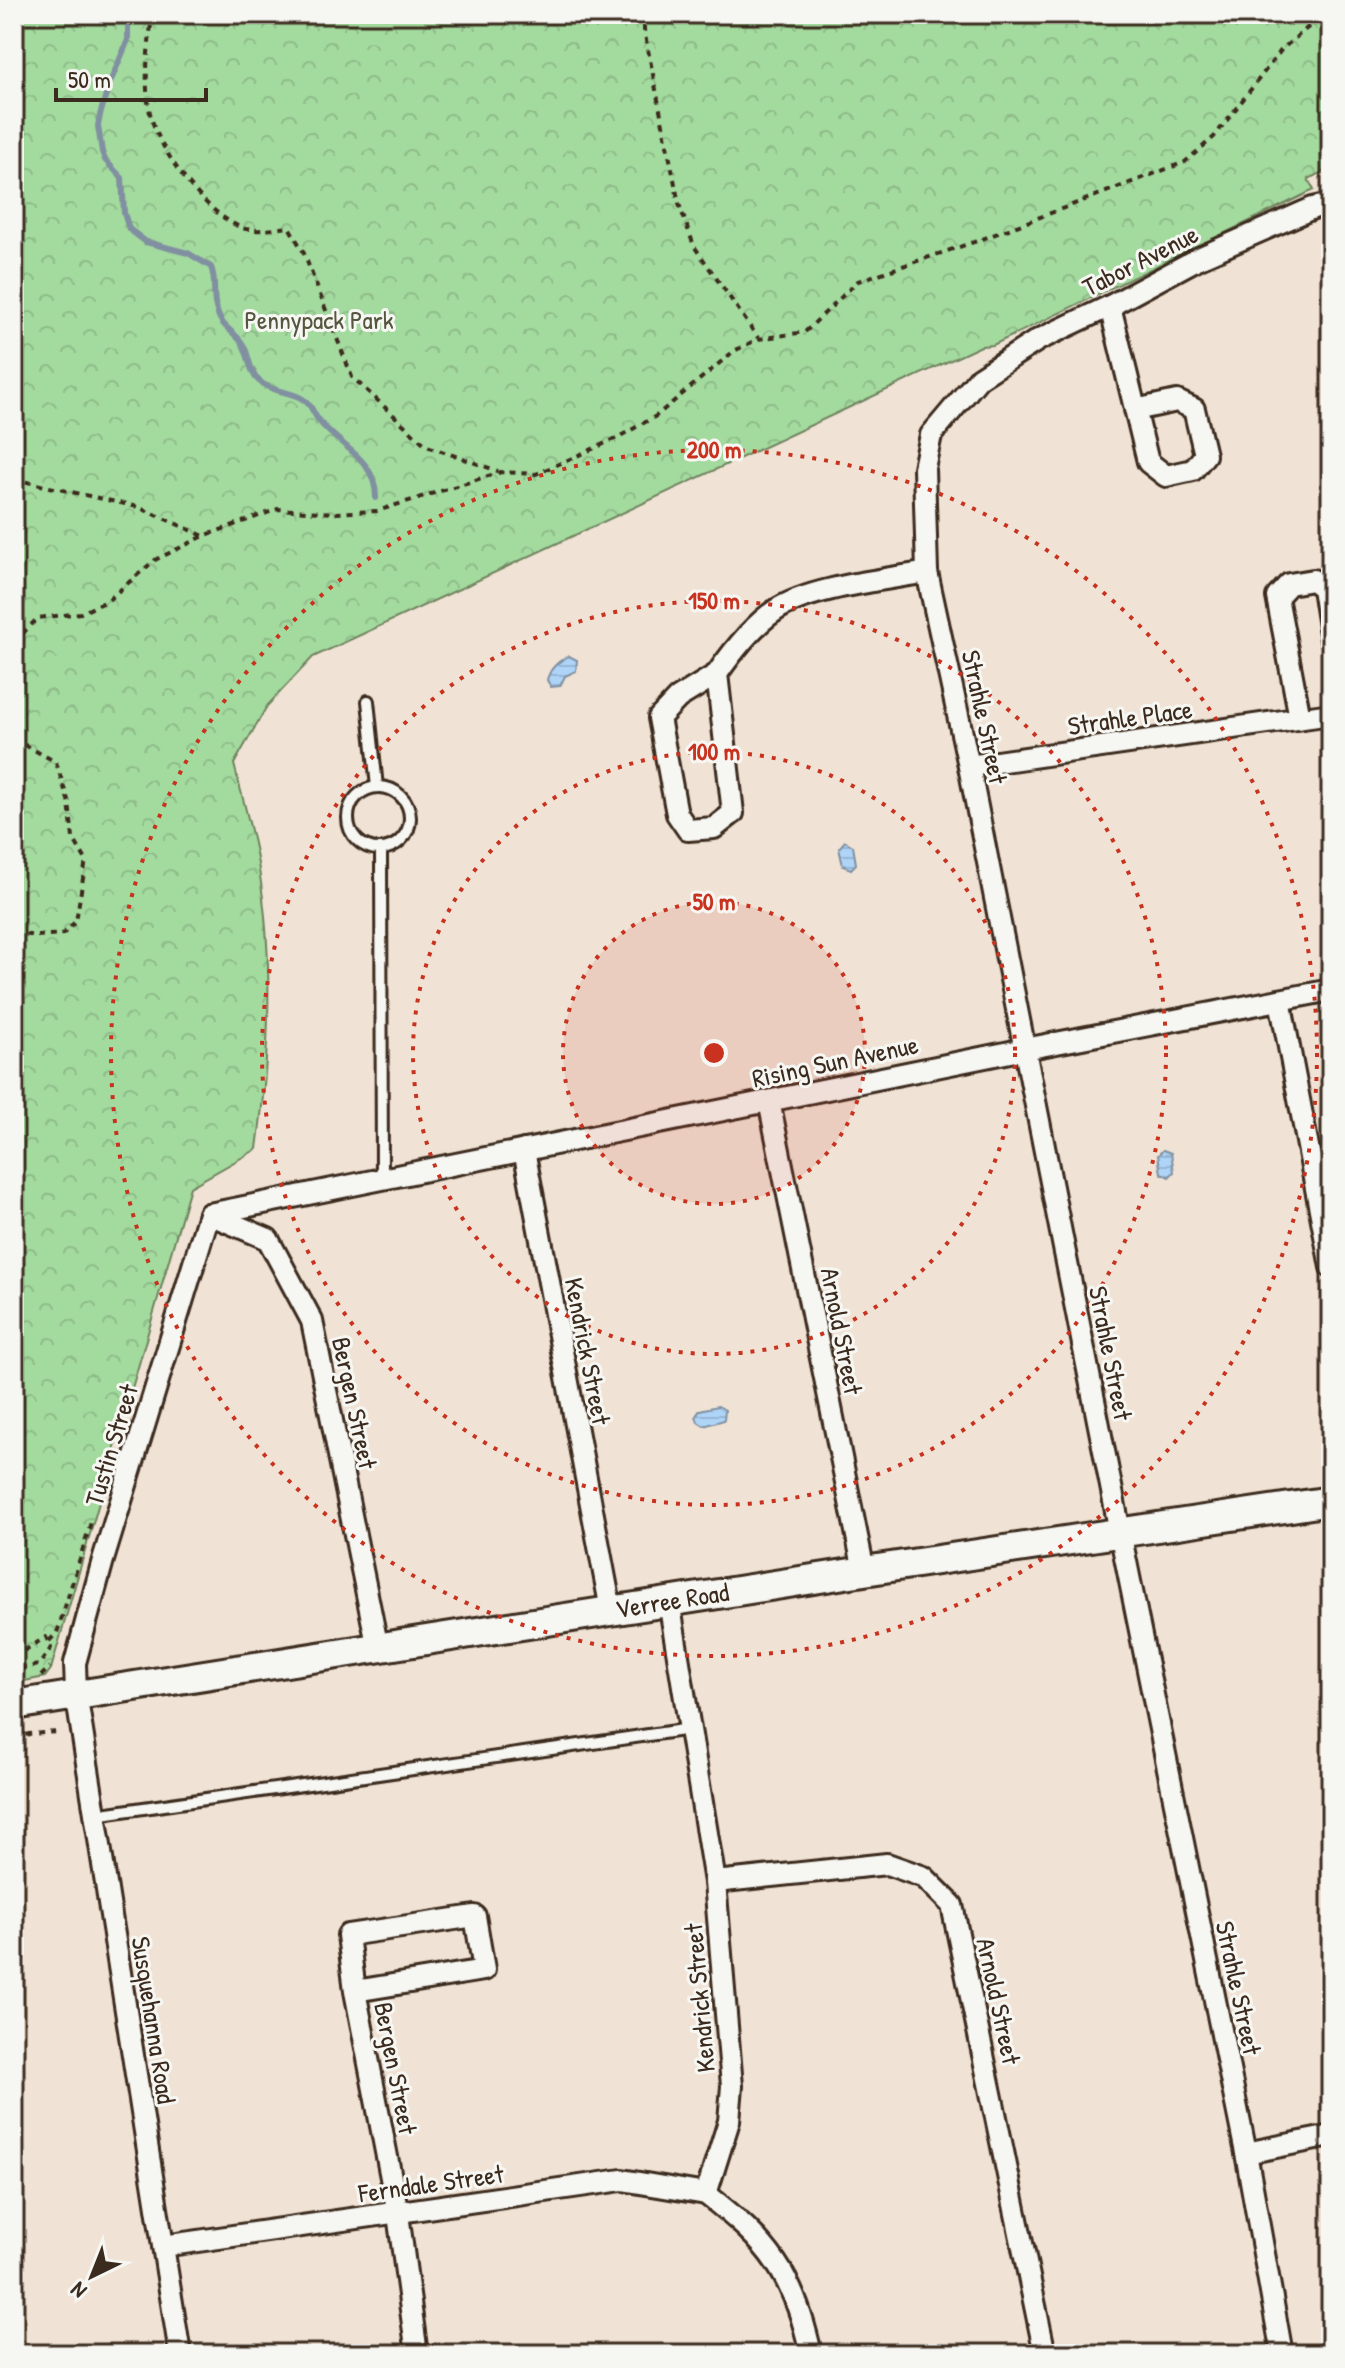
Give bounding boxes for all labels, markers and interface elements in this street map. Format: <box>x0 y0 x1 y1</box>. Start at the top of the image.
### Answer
scale bar <box>56 52 206 102</box>
text: 50 m <box>68 63 111 95</box>
street label: Tabor Avenue <box>1076 216 1204 304</box>
park label: Pennypack Park <box>244 302 394 337</box>
text: 200 m <box>687 433 741 465</box>
text: 150 m <box>688 584 740 616</box>
street label: Strahle Street <box>954 647 1016 788</box>
street label: Strahle Place <box>1066 691 1194 743</box>
text: 100 m <box>688 735 740 767</box>
text: 50 m <box>693 885 735 917</box>
street label: Rising Sun Avenue <box>749 1026 921 1096</box>
centre of rings <box>700 1039 728 1067</box>
street label: Arnold Street <box>813 1265 872 1398</box>
street label: Kendrick Street <box>557 1274 620 1429</box>
street label: Strahle Street <box>1081 1283 1141 1424</box>
street label: Bergen Street <box>324 1334 386 1473</box>
street label: Tustin Street <box>76 1379 146 1510</box>
street label: Verree Road <box>613 1574 731 1626</box>
street label: Strahle Street <box>1208 1918 1270 2059</box>
street label: Kendrick Street <box>675 1921 723 2074</box>
street label: Susquehanna Road <box>124 1934 184 2106</box>
street label: Arnold Street <box>969 1935 1030 2069</box>
street label: Bergen Street <box>366 1999 426 2138</box>
street label: Ferndale Street <box>355 2155 507 2211</box>
north arrow <box>52 2236 132 2316</box>
text: N <box>64 2275 93 2306</box>

